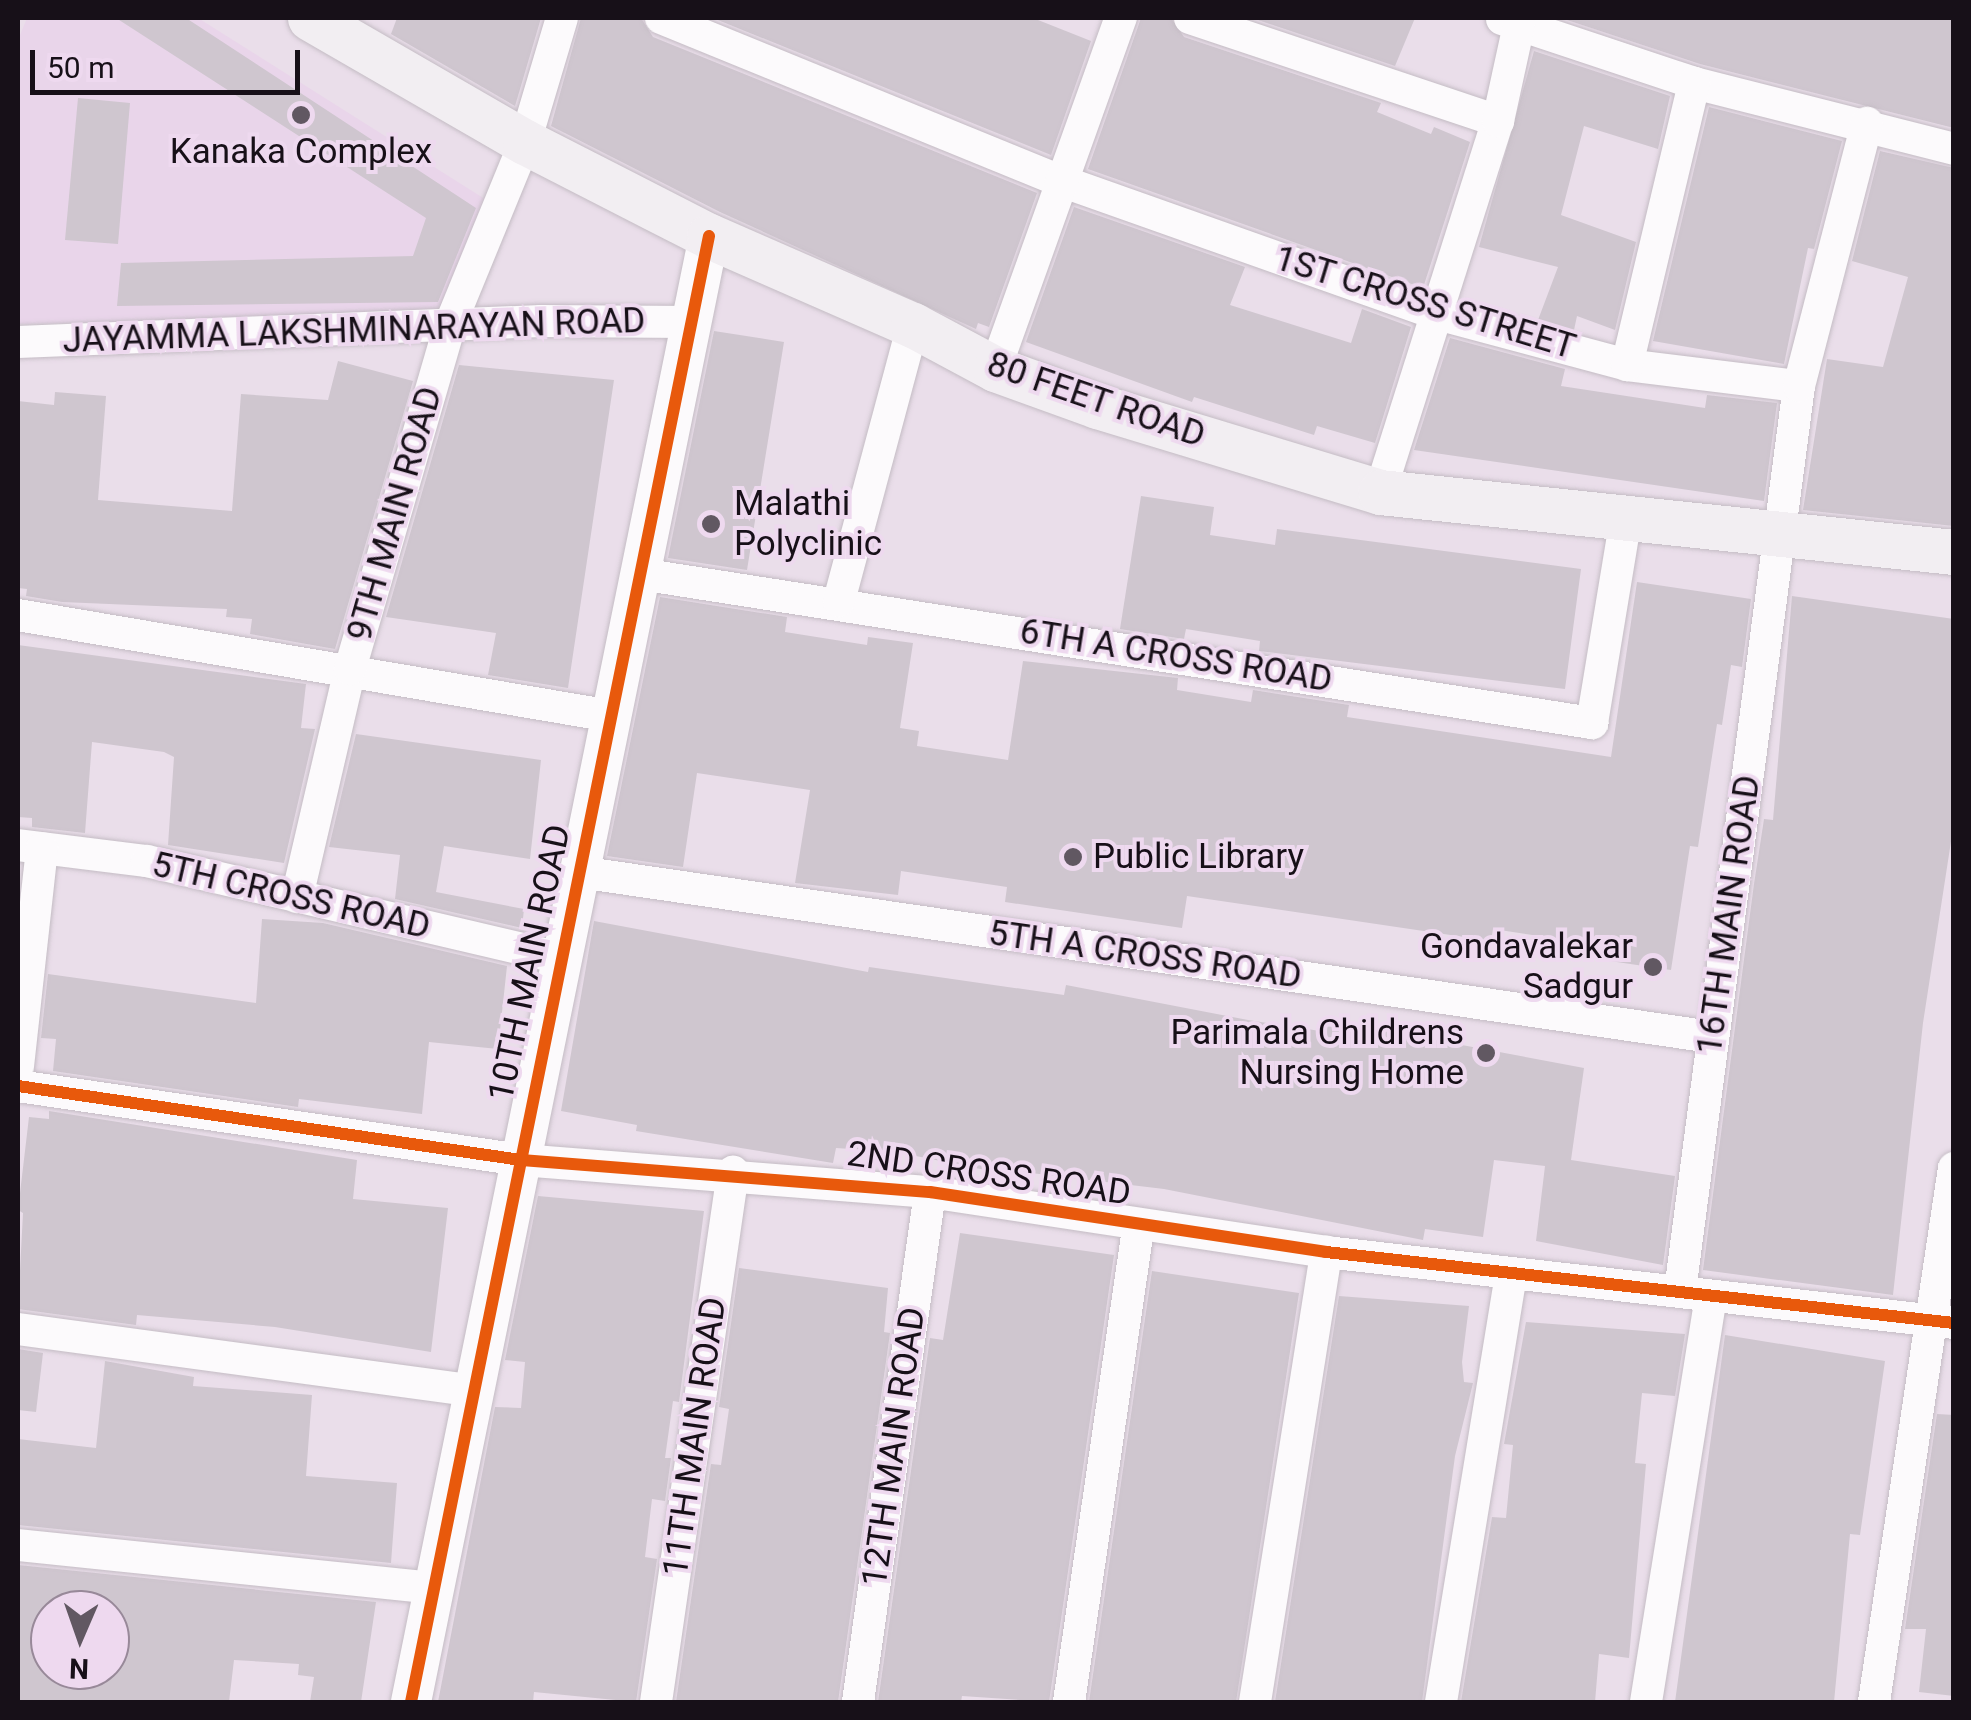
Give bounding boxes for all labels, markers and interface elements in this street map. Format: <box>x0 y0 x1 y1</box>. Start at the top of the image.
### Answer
scale bar <box>35 30 305 92</box>
text: 50 m <box>47 50 114 85</box>
marker: Kanaka Complex <box>290 104 312 126</box>
place label: Kanaka Complex <box>170 131 432 173</box>
street label: 1ST CROSS STREET <box>1269 237 1581 369</box>
street label: JAYAMMA LAKSHMINARAYAN ROAD <box>62 300 646 362</box>
street label: 80 FEET ROAD <box>981 343 1211 457</box>
street label: 9TH MAIN ROAD <box>339 382 451 646</box>
place label: Malathi Polyclinic <box>734 483 882 565</box>
marker: Malathi Polyclinic <box>698 511 724 537</box>
street label: 6TH A CROSS ROAD <box>1017 611 1335 701</box>
street label: 16TH MAIN ROAD <box>1689 773 1769 1057</box>
street label: 10TH MAIN ROAD <box>480 821 580 1105</box>
place label: Public Library <box>1093 836 1304 878</box>
street label: 5TH CROSS ROAD <box>148 844 434 948</box>
marker: Public Library <box>1062 846 1084 868</box>
street label: 5TH A CROSS ROAD <box>986 912 1304 998</box>
place label: Gondavalekar Sadgur <box>1420 926 1633 1008</box>
marker: Gondavalekar Sadgur <box>1642 956 1664 978</box>
place label: Parimala Childrens Nursing Home <box>1170 1012 1464 1094</box>
marker: Parimala Childrens Nursing Home <box>1473 1040 1499 1066</box>
street label: 2ND CROSS ROAD <box>844 1133 1134 1215</box>
street label: 11TH MAIN ROAD <box>655 1295 735 1579</box>
street label: 12TH MAIN ROAD <box>854 1305 934 1589</box>
north arrow <box>30 1590 130 1690</box>
text: N <box>69 1652 89 1685</box>

